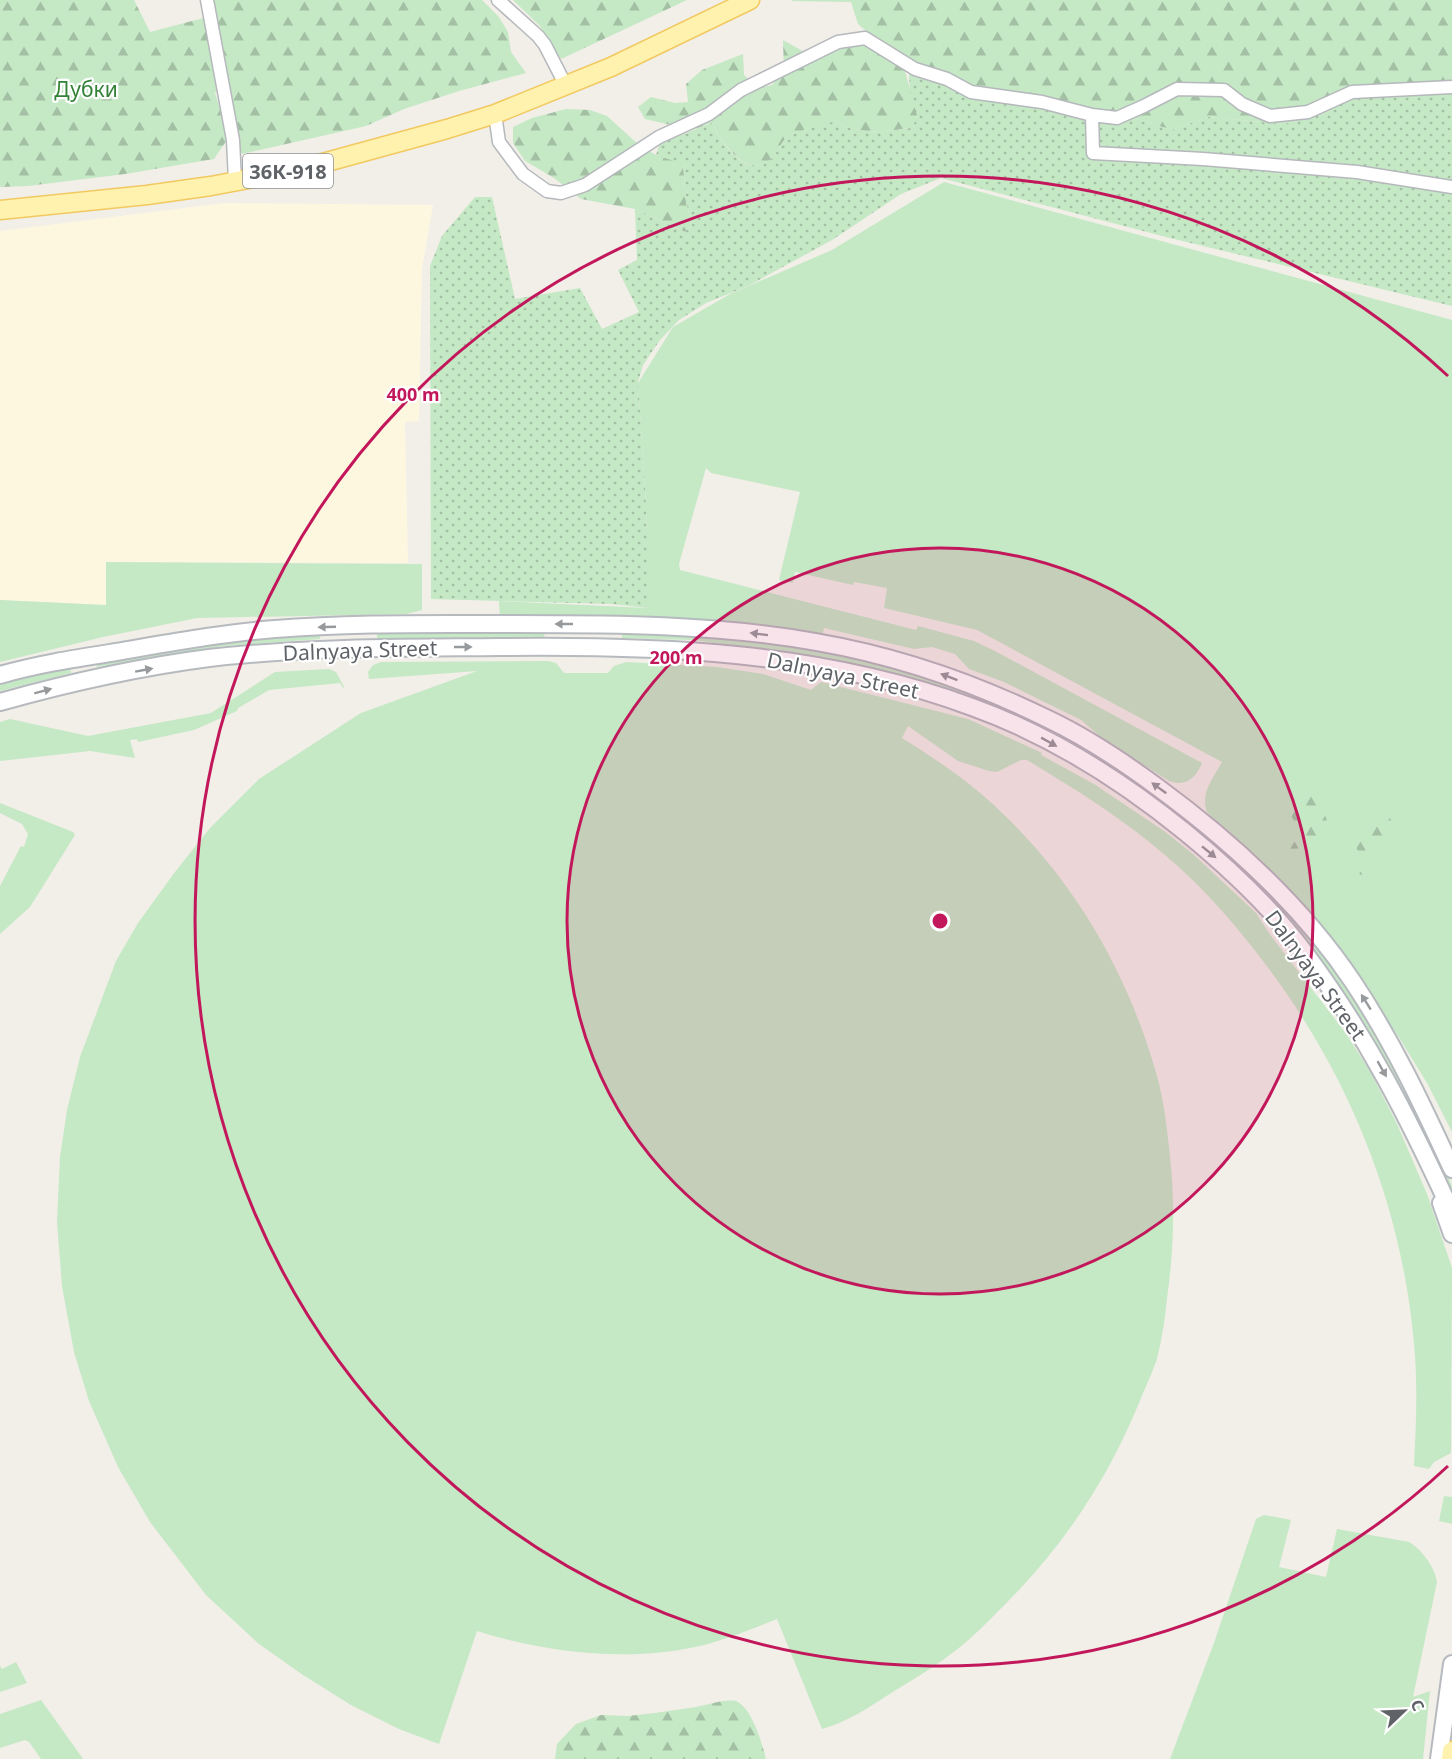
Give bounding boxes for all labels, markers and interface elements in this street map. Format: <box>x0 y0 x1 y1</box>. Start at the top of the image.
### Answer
park label: Дубки <box>54 75 118 103</box>
road number: 36К-918 <box>243 154 333 188</box>
text: 400 m <box>386 382 440 406</box>
one-way arrow <box>555 619 574 629</box>
one-way arrow <box>318 622 337 631</box>
one-way arrow <box>749 629 768 639</box>
street label: Dalnyaya Street <box>282 633 438 667</box>
one-way arrow <box>454 642 473 652</box>
text: 200 m <box>649 645 703 669</box>
street label: Dalnyaya Street <box>764 645 922 705</box>
one-way arrow <box>134 665 153 674</box>
one-way arrow <box>939 672 957 682</box>
one-way arrow <box>34 686 52 695</box>
one-way arrow <box>1041 737 1058 747</box>
one-way arrow <box>1152 782 1168 794</box>
one-way arrow <box>1201 846 1217 859</box>
street label: Dalnyaya Street <box>1259 904 1373 1046</box>
centre of rings <box>930 911 950 931</box>
one-way arrow <box>1361 994 1372 1010</box>
one-way arrow <box>1377 1061 1387 1078</box>
north arrow <box>1374 1681 1434 1741</box>
text: С <box>1406 1696 1430 1714</box>

